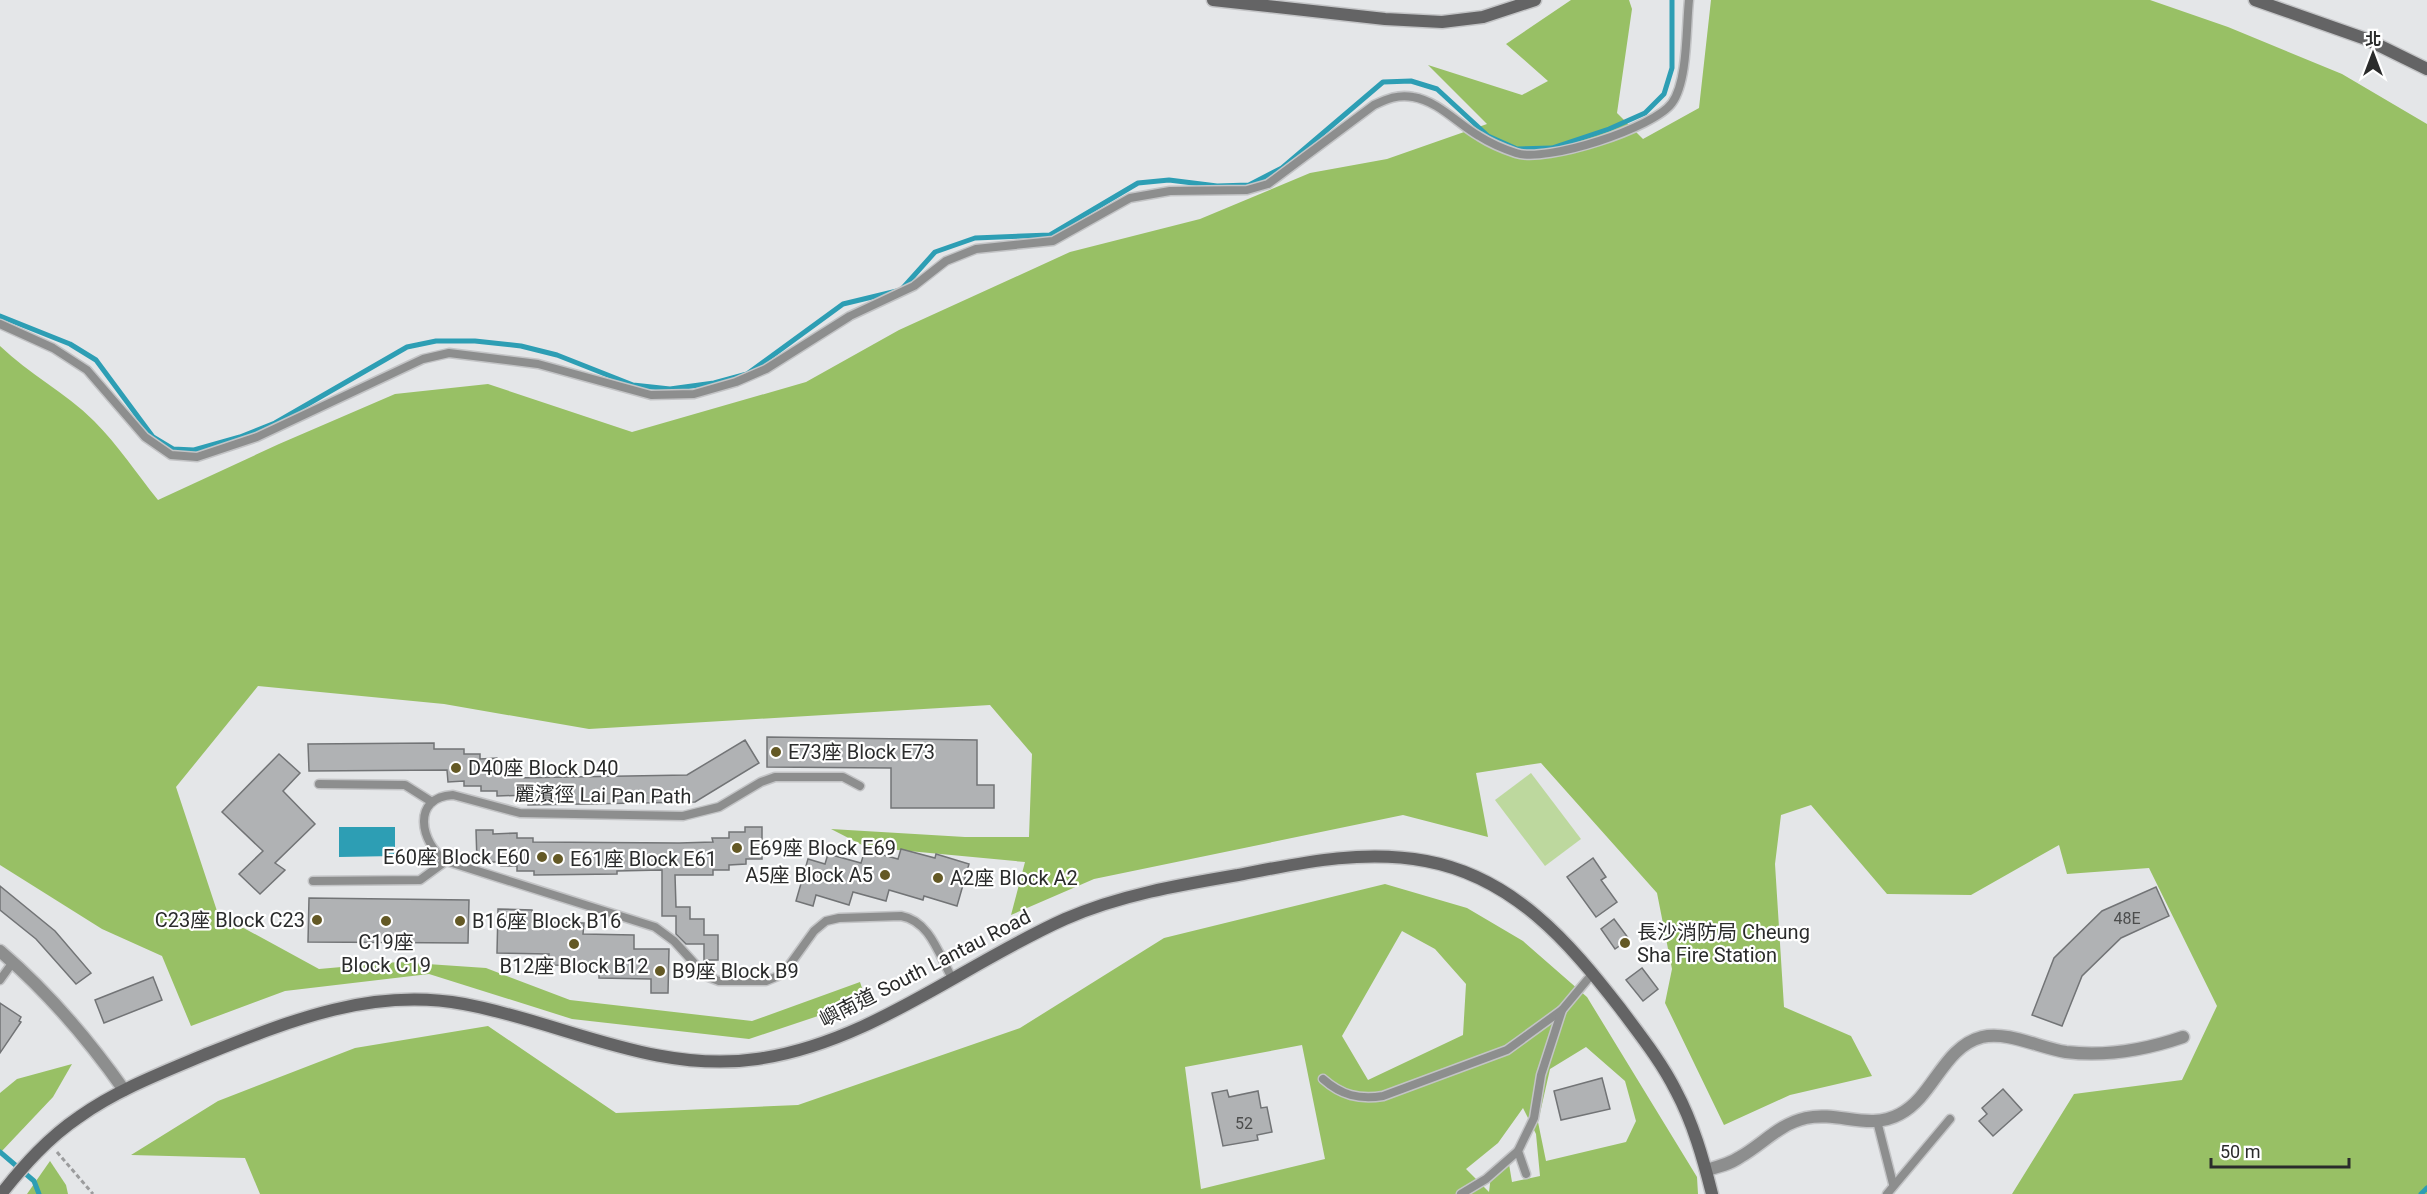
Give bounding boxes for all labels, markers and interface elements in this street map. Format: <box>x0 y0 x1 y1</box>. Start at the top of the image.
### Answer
north arrow <box>2343 24 2403 84</box>
text: 北 <box>2365 30 2381 49</box>
place label: E73座 Block E73 <box>788 740 935 764</box>
marker: E73座 Block E73 <box>769 745 783 759</box>
place label: D40座 Block D40 <box>468 756 618 780</box>
marker: D40座 Block D40 <box>449 761 463 775</box>
street label: 麗濱徑 Lai Pan Path <box>514 781 692 809</box>
place label: E69座 Block E69 <box>749 836 896 860</box>
marker: E69座 Block E69 <box>730 841 744 855</box>
place label: E60座 Block E60 <box>383 845 530 869</box>
place label: E61座 Block E61 <box>570 847 717 871</box>
marker: E60座 Block E60 <box>535 850 549 864</box>
marker: E61座 Block E61 <box>551 852 565 866</box>
place label: A5座 Block A5 <box>745 863 873 887</box>
place label: A2座 Block A2 <box>950 866 1078 890</box>
marker: A5座 Block A5 <box>878 868 892 882</box>
marker: A2座 Block A2 <box>931 871 945 885</box>
street label: 嶼南道 South Lantau Road <box>815 904 1035 1032</box>
place label: C23座 Block C23 <box>155 908 305 932</box>
place label: B16座 Block B16 <box>472 909 621 933</box>
house number: 48E <box>2113 909 2141 928</box>
marker: C23座 Block C23 <box>310 913 324 927</box>
marker: C19座 Block C19 <box>379 914 393 928</box>
marker: B16座 Block B16 <box>453 914 467 928</box>
place label: 長沙消防局 Cheung Sha Fire Station <box>1637 920 1810 967</box>
place label: C19座 Block C19 <box>341 930 431 977</box>
marker: 長沙消防局 Cheung Sha Fire Station <box>1618 936 1632 950</box>
marker: B12座 Block B12 <box>567 937 581 951</box>
place label: B12座 Block B12 <box>499 954 649 978</box>
place label: B9座 Block B9 <box>672 959 799 983</box>
marker: B9座 Block B9 <box>653 964 667 978</box>
house number: 52 <box>1235 1114 1253 1133</box>
scale bar <box>2211 1131 2349 1169</box>
text: 50 m <box>2220 1141 2260 1162</box>

